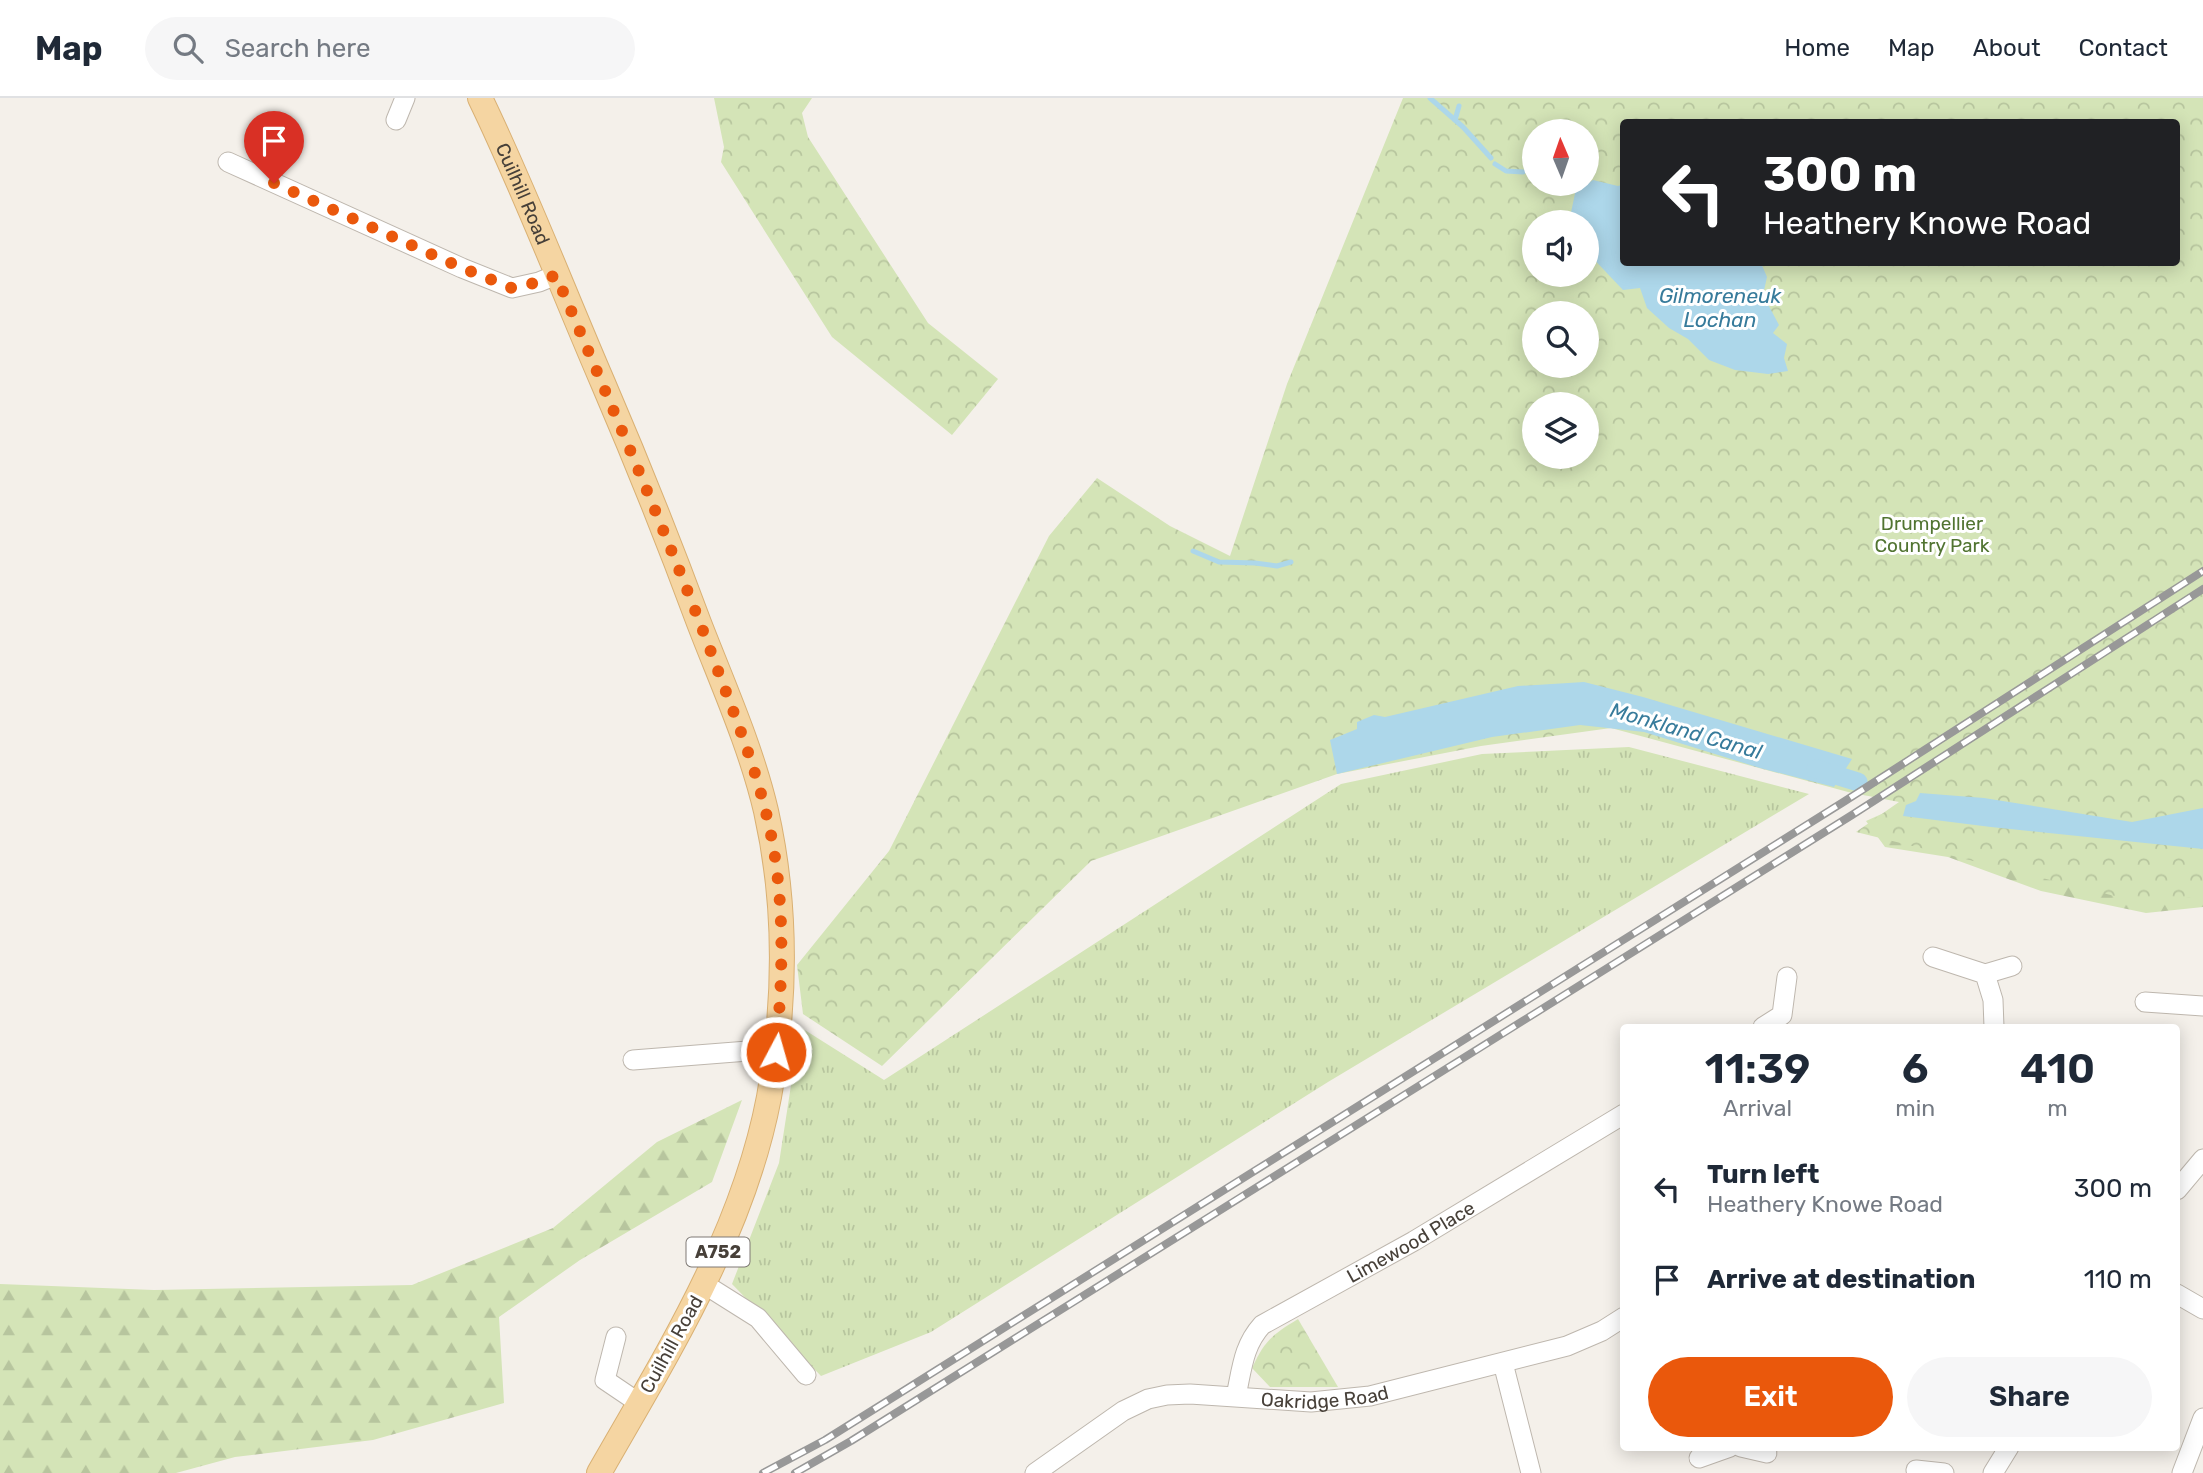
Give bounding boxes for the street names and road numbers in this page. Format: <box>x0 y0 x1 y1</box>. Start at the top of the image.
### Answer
street label: Cuilhill Road <box>491 139 555 248</box>
street label: Limewood Place <box>1343 1196 1479 1288</box>
road number: A752 <box>686 1238 750 1266</box>
street label: Cuilhill Road <box>635 1291 708 1397</box>
street label: Oakridge Road <box>1260 1381 1391 1414</box>

